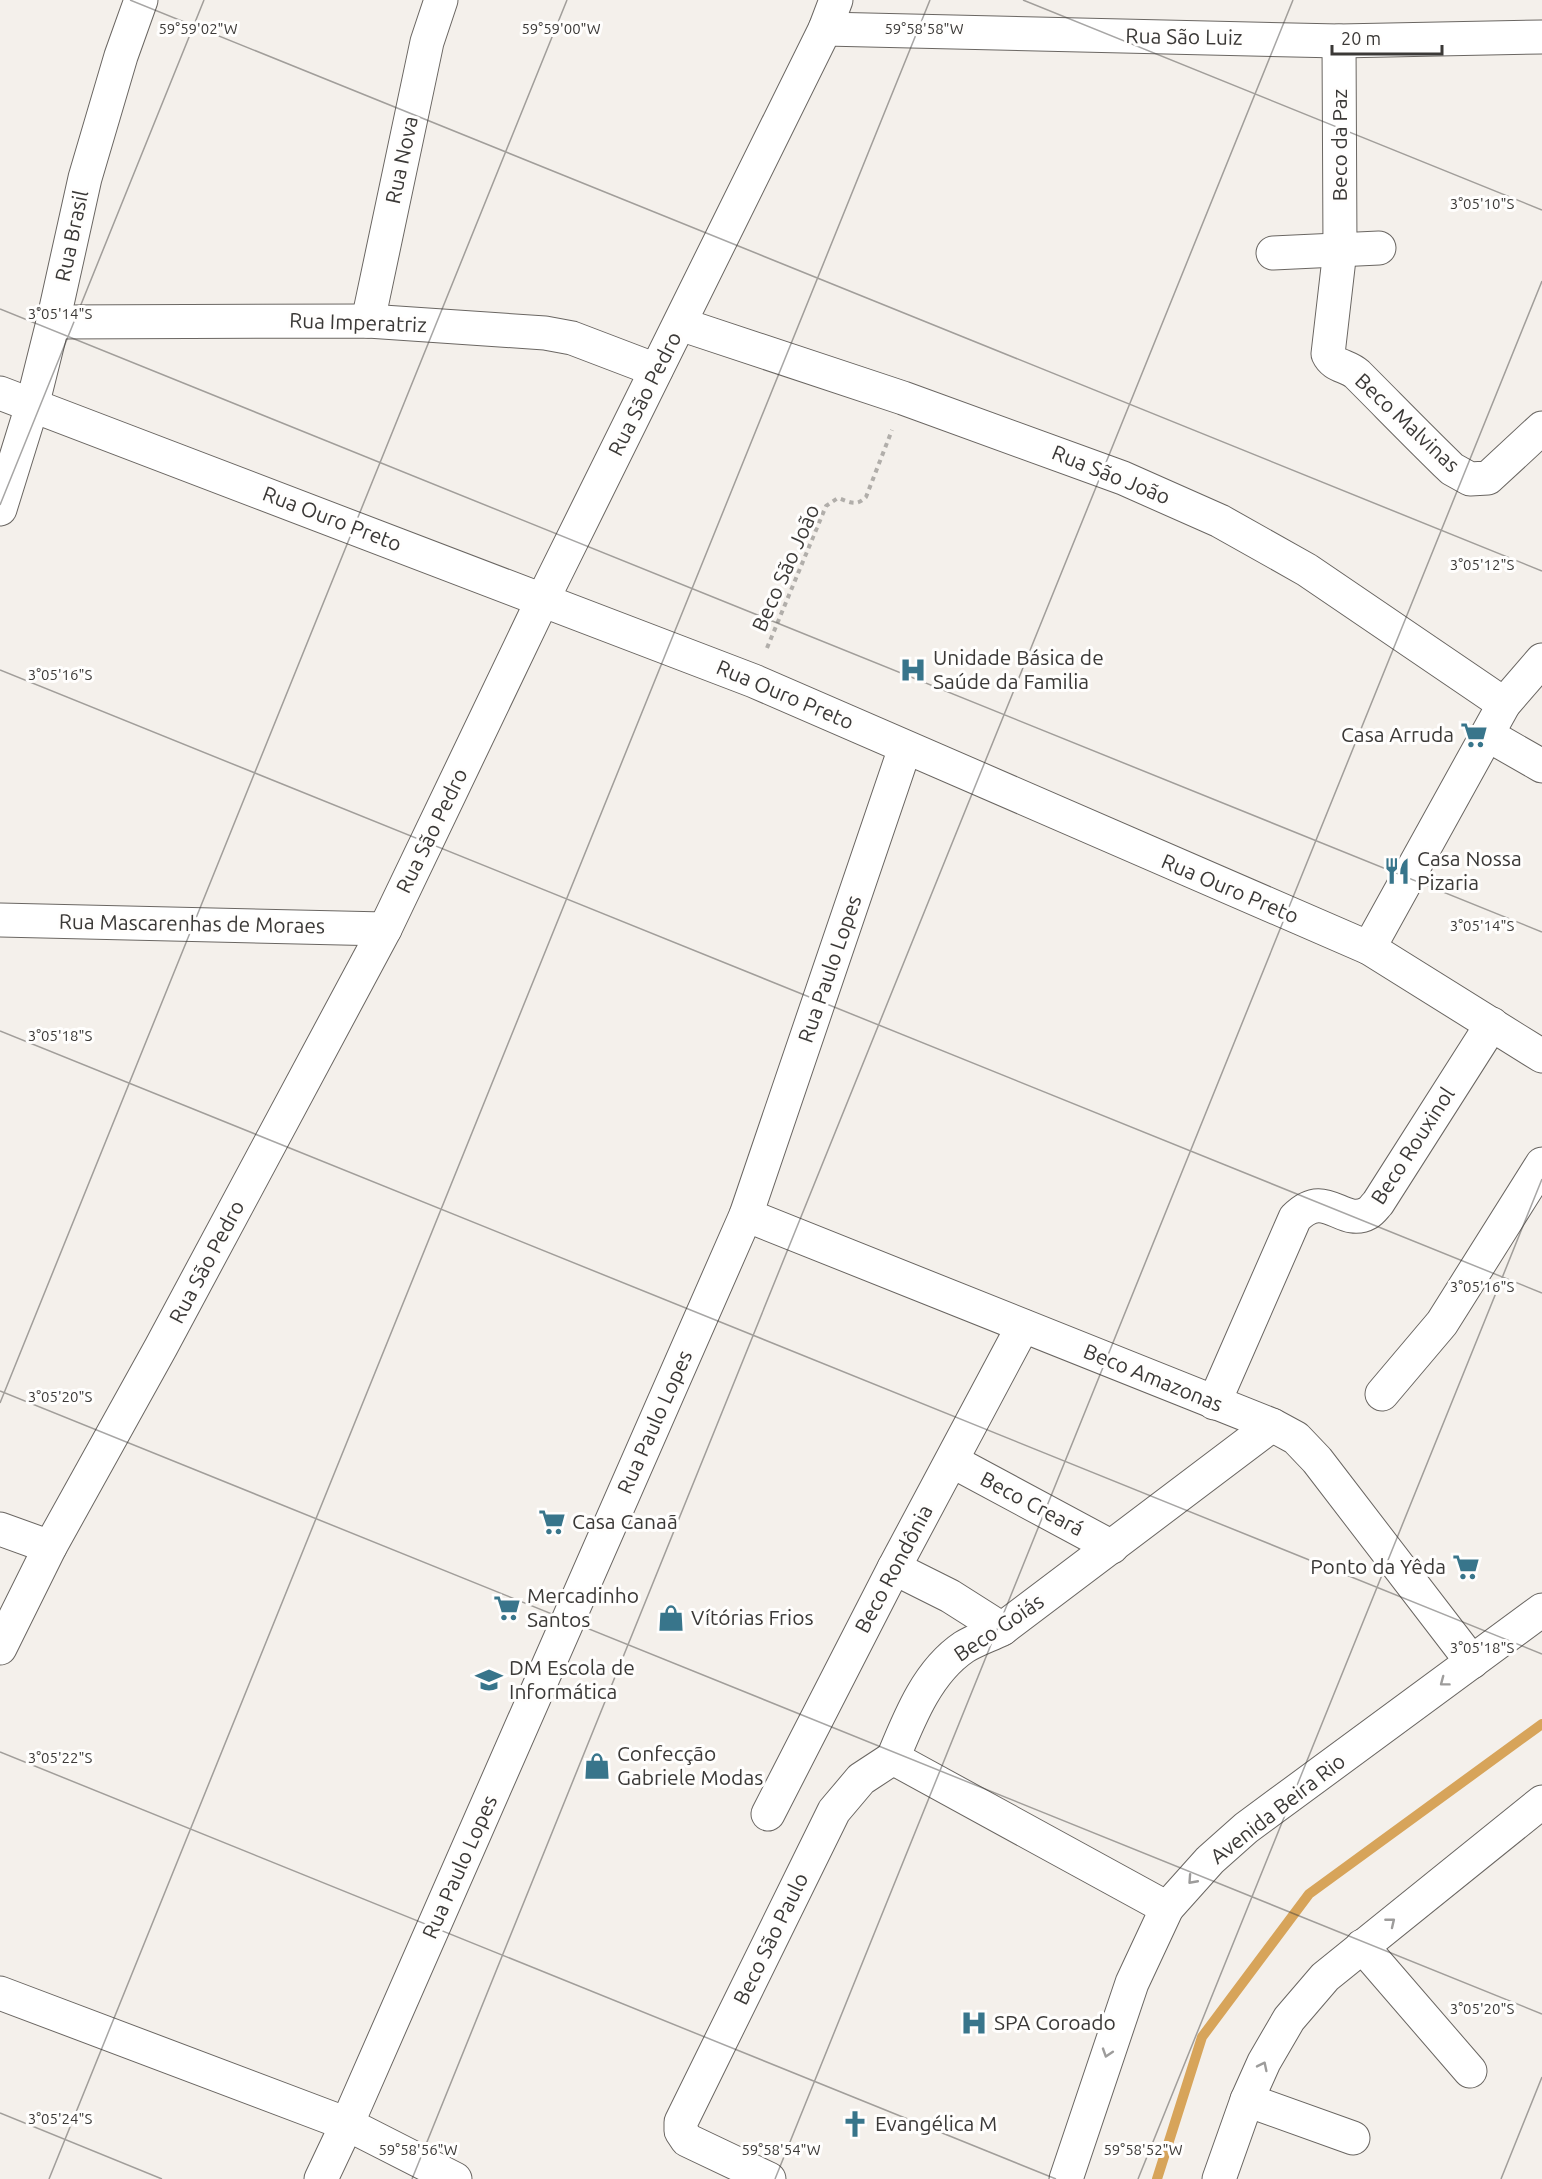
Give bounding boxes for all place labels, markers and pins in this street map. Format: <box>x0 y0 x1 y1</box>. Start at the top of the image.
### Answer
place label: Unidade Básica de Saúde da Familia <box>933 645 1104 693</box>
hospital icon: Unidade Básica de Saúde da Familia <box>898 655 928 685</box>
supermarket icon: Casa Arruda <box>1459 720 1489 750</box>
place label: Casa Arruda <box>1341 722 1454 746</box>
place label: Casa Nossa Pizaria <box>1417 846 1522 894</box>
restaurant icon: Casa Nossa Pizaria <box>1382 856 1412 886</box>
supermarket icon: Casa Canaã <box>537 1507 567 1537</box>
place label: Casa Canaã <box>572 1509 678 1533</box>
supermarket icon: Ponto da Yêda <box>1451 1552 1481 1582</box>
place label: Ponto da Yêda <box>1310 1554 1446 1578</box>
place label: Mercadinho Santos <box>527 1583 639 1631</box>
supermarket icon: Mercadinho Santos <box>492 1593 522 1623</box>
shop icon: Vítórias Frios <box>656 1603 686 1633</box>
place label: Vítórias Frios <box>691 1605 814 1629</box>
place label: DM Escola de Informática <box>509 1655 635 1703</box>
school or university icon: DM Escola de Informática <box>474 1665 504 1695</box>
place label: Confecção Gabriele Modas <box>617 1741 763 1789</box>
shop icon: Confecção Gabriele Modas <box>582 1751 612 1781</box>
hospital icon: SPA Coroado <box>959 2008 989 2038</box>
place label: SPA Coroado <box>994 2010 1116 2034</box>
church icon: Evangélica M <box>840 2109 870 2139</box>
place label: Evangélica M <box>875 2111 997 2135</box>

